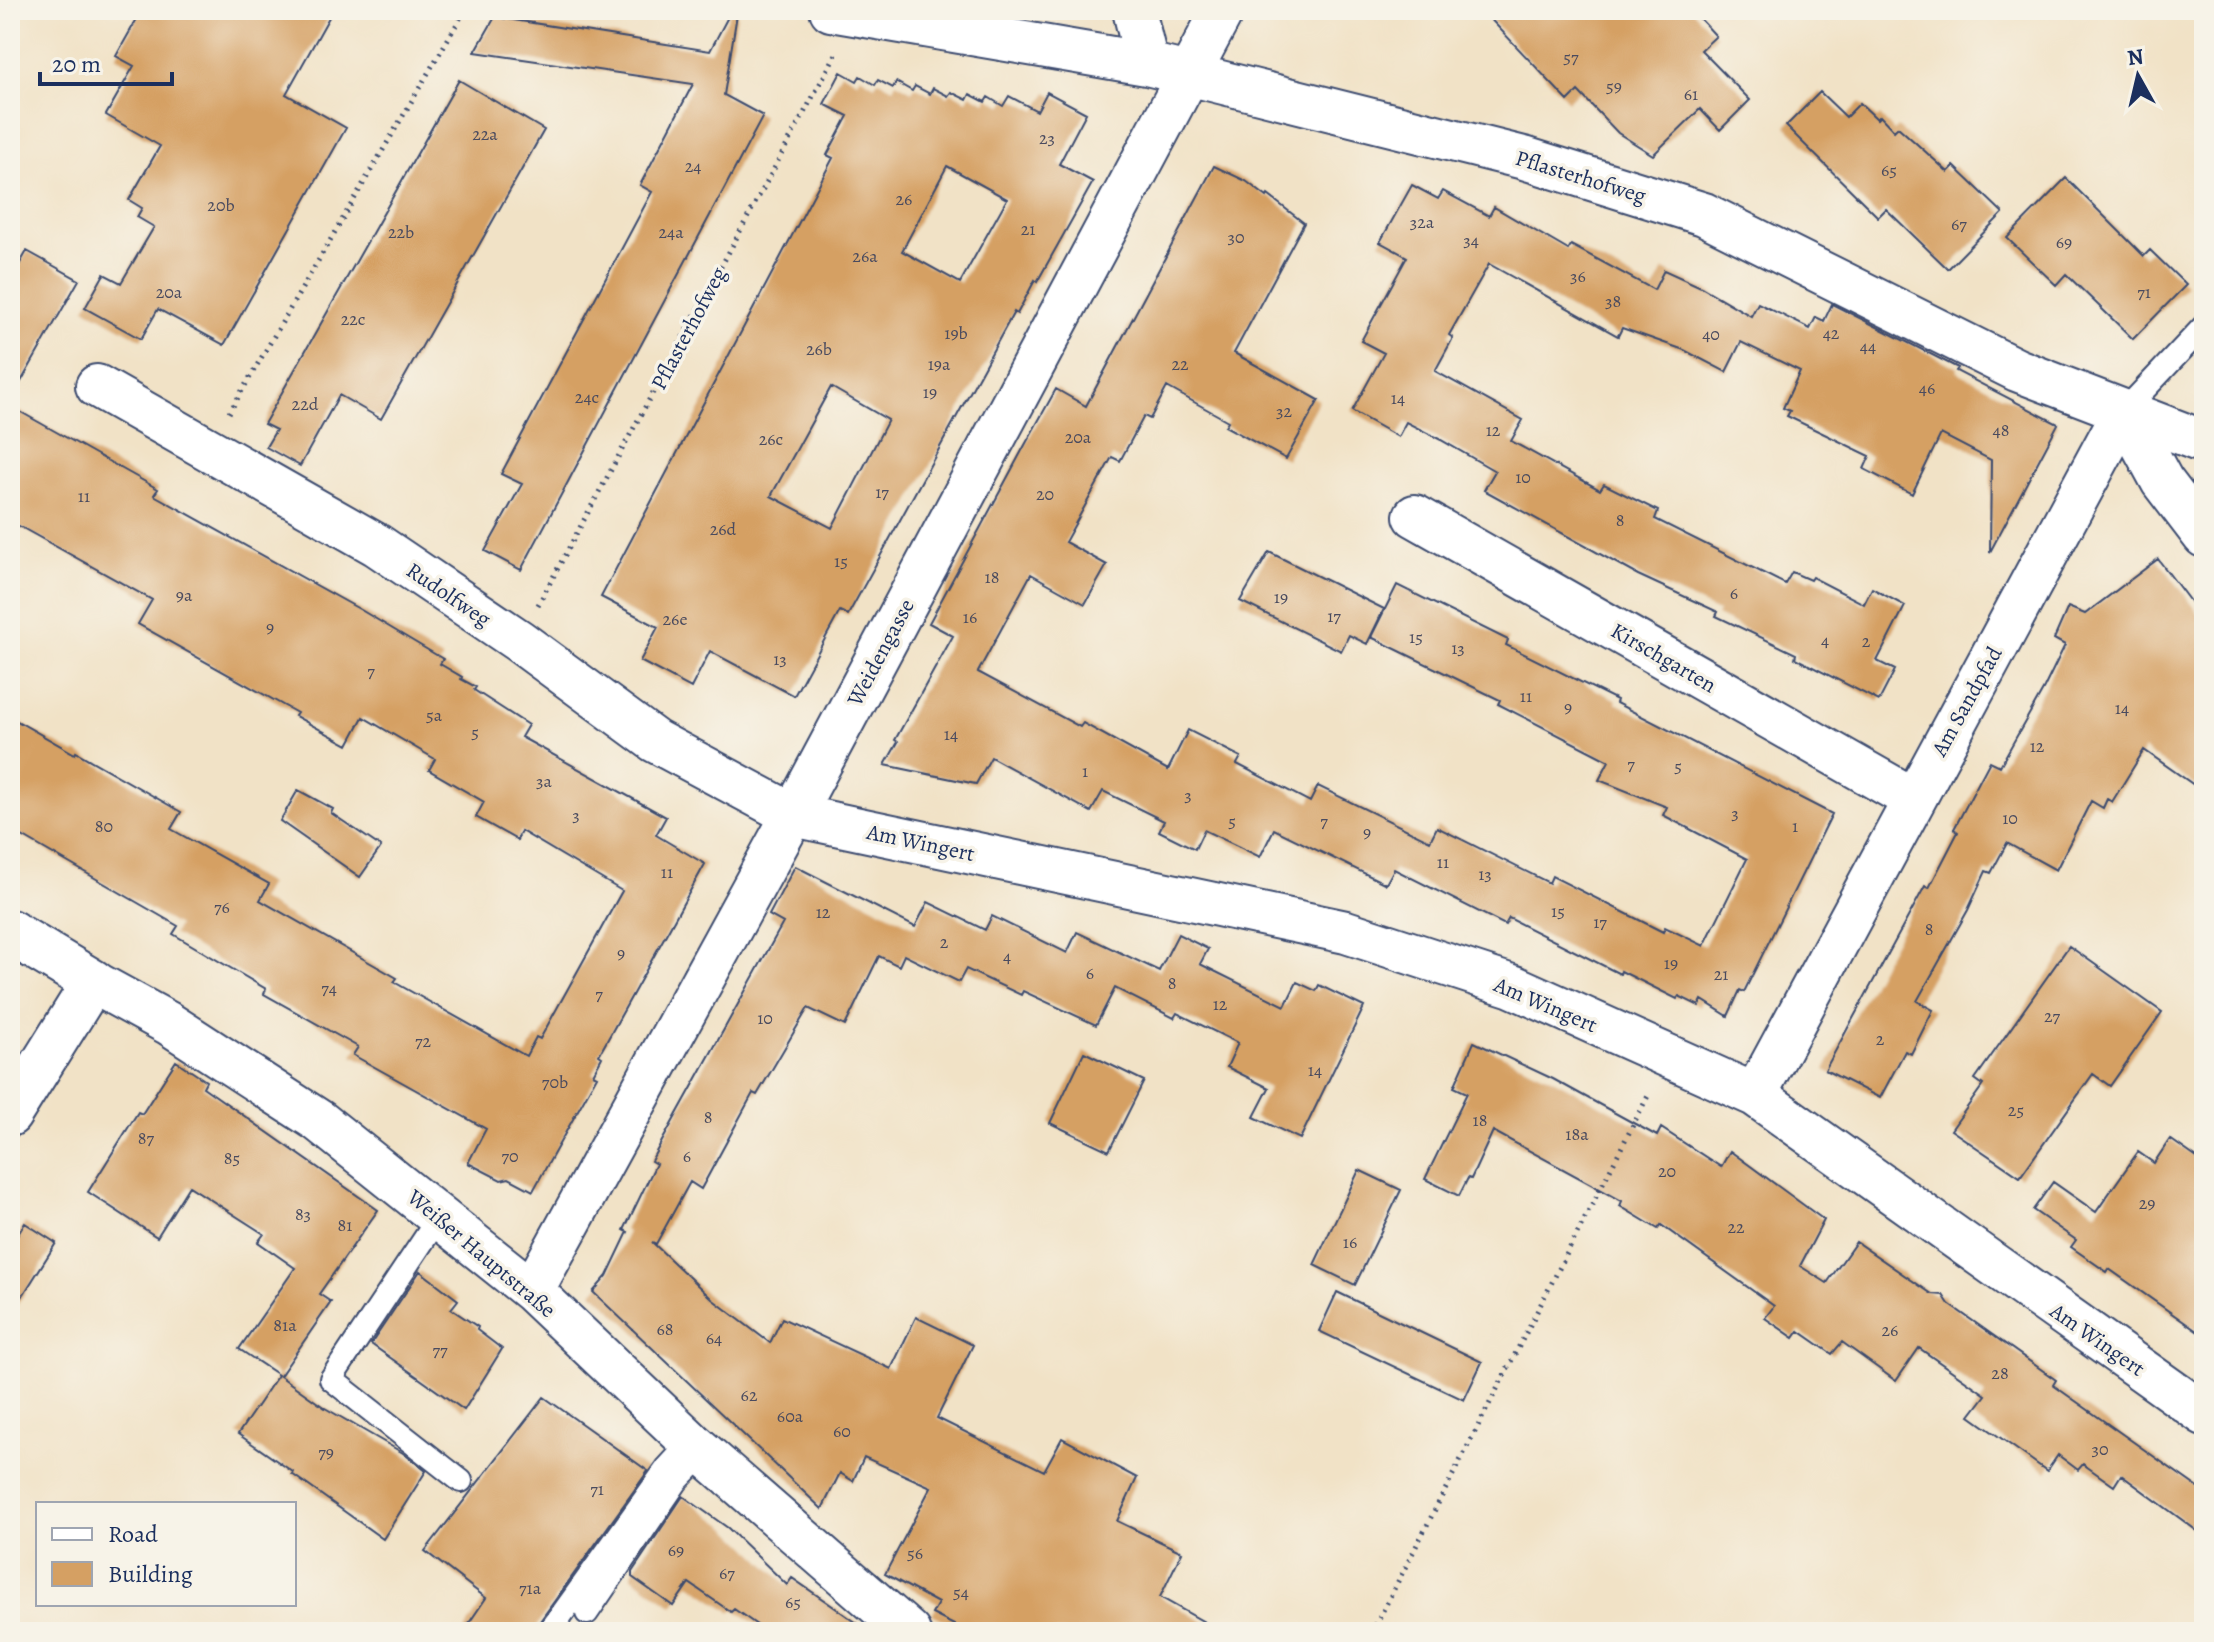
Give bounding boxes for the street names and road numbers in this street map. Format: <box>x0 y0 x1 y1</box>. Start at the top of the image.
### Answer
street label: Pflasterhofweg <box>1512 143 1650 211</box>
street label: Pflasterhofweg <box>644 262 734 395</box>
street label: Rudolfweg <box>400 556 497 634</box>
street label: Weidengasse <box>840 594 922 712</box>
street label: Kirschgarten <box>1605 616 1722 700</box>
street label: Am Sandpfad <box>1924 641 2009 763</box>
street label: Am Wingert <box>863 817 977 869</box>
street label: Am Wingert <box>1488 969 1602 1040</box>
street label: Weißer Hauptstraße <box>400 1182 562 1325</box>
street label: Am Wingert <box>2043 1296 2151 1384</box>

